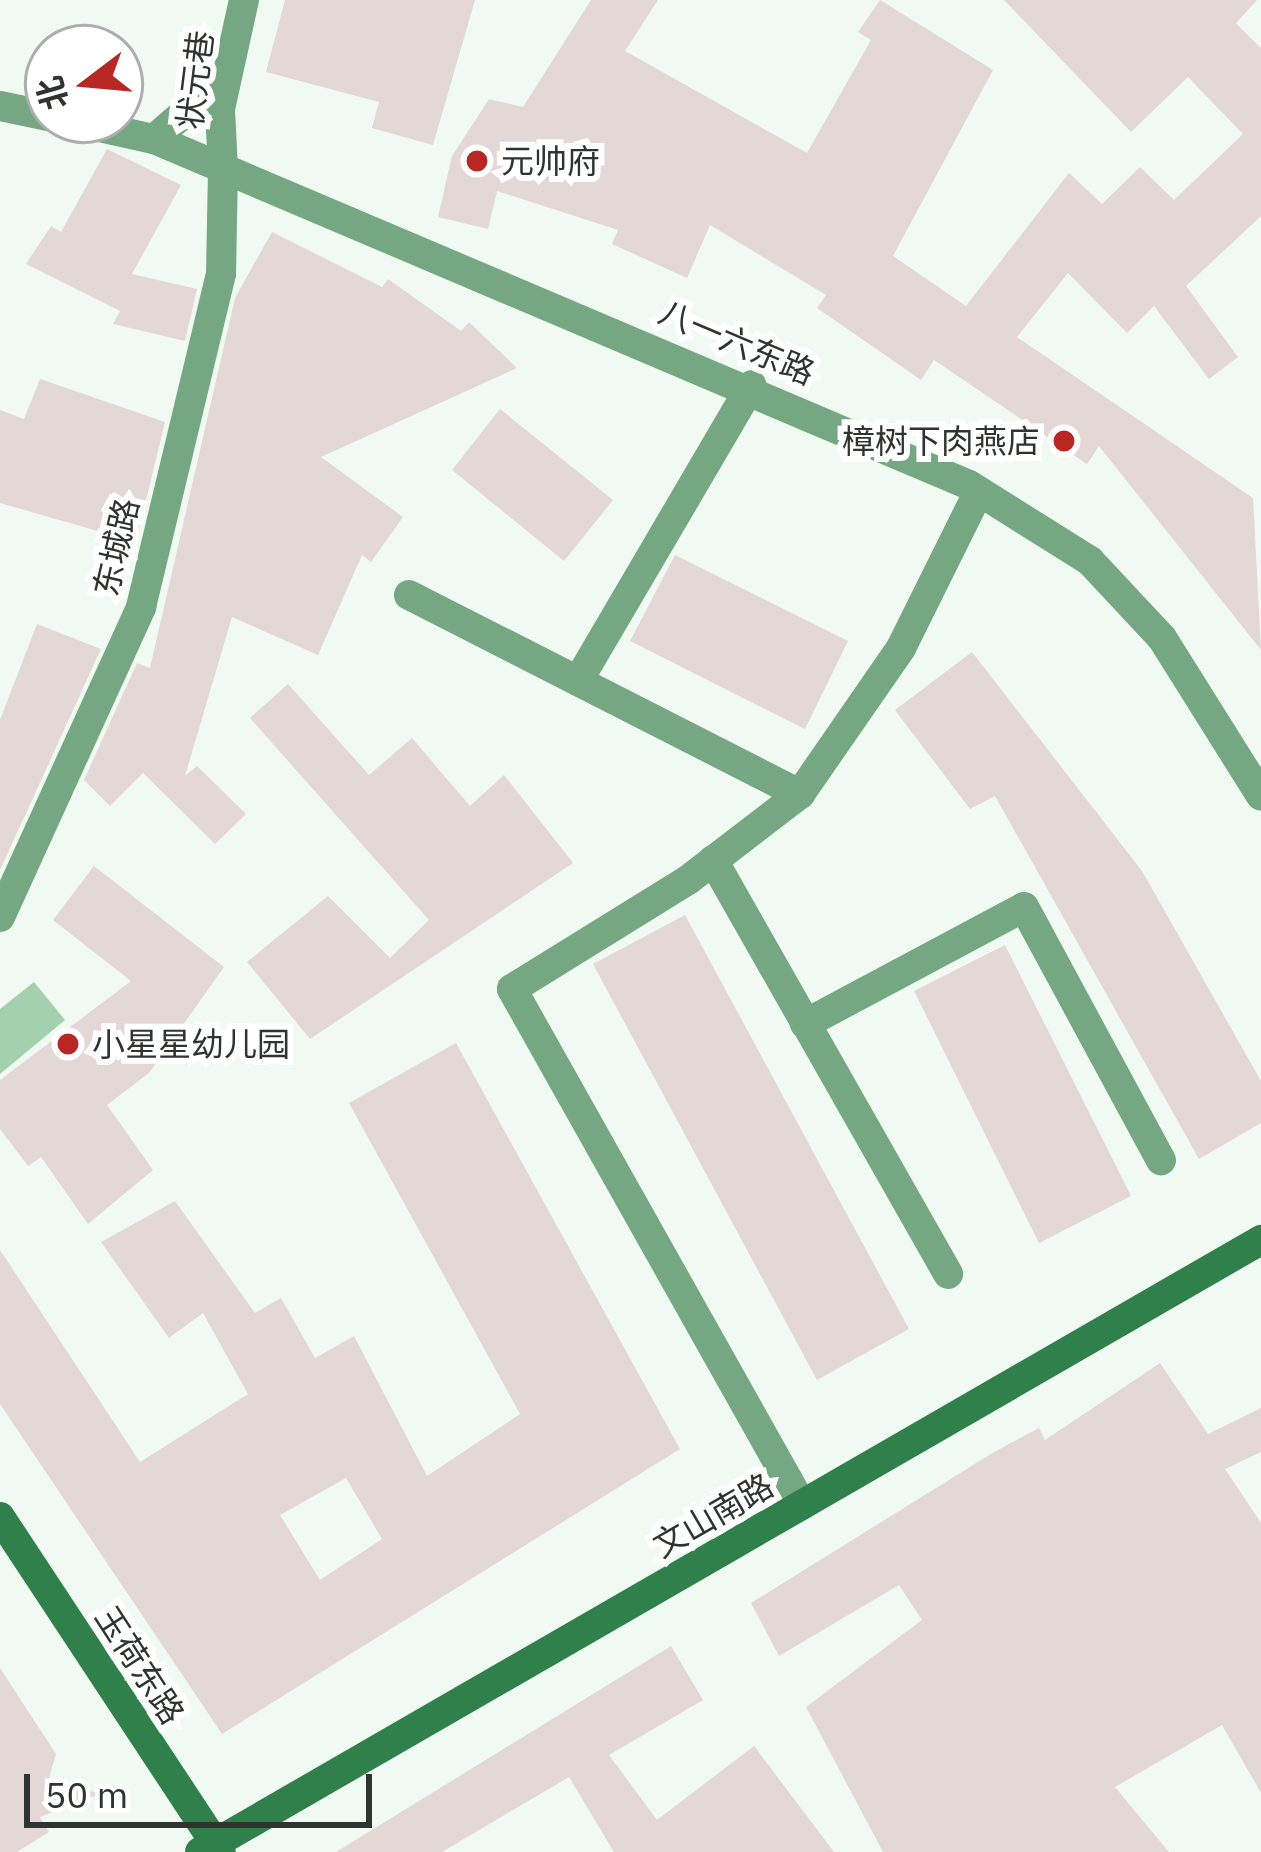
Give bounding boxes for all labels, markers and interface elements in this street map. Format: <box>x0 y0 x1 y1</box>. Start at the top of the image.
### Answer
north arrow <box>24 24 144 144</box>
street label: 状元巷 <box>169 28 221 132</box>
text: 北 <box>27 71 77 115</box>
place label: 元帅府 <box>501 141 600 181</box>
marker: 元帅府 <box>464 148 490 174</box>
street label: 八一六东路 <box>653 292 821 392</box>
place label: 樟树下肉燕店 <box>842 421 1040 461</box>
marker: 樟树下肉燕店 <box>1051 428 1077 454</box>
street label: 东城路 <box>86 494 146 600</box>
place label: 小星星幼儿园 <box>92 1024 290 1064</box>
marker: 小星星幼儿园 <box>55 1031 81 1057</box>
street label: 文山南路 <box>646 1465 780 1565</box>
street label: 玉荷东路 <box>87 1599 193 1731</box>
scale bar <box>30 1750 378 1824</box>
text: 50 m <box>45 1771 128 1818</box>

